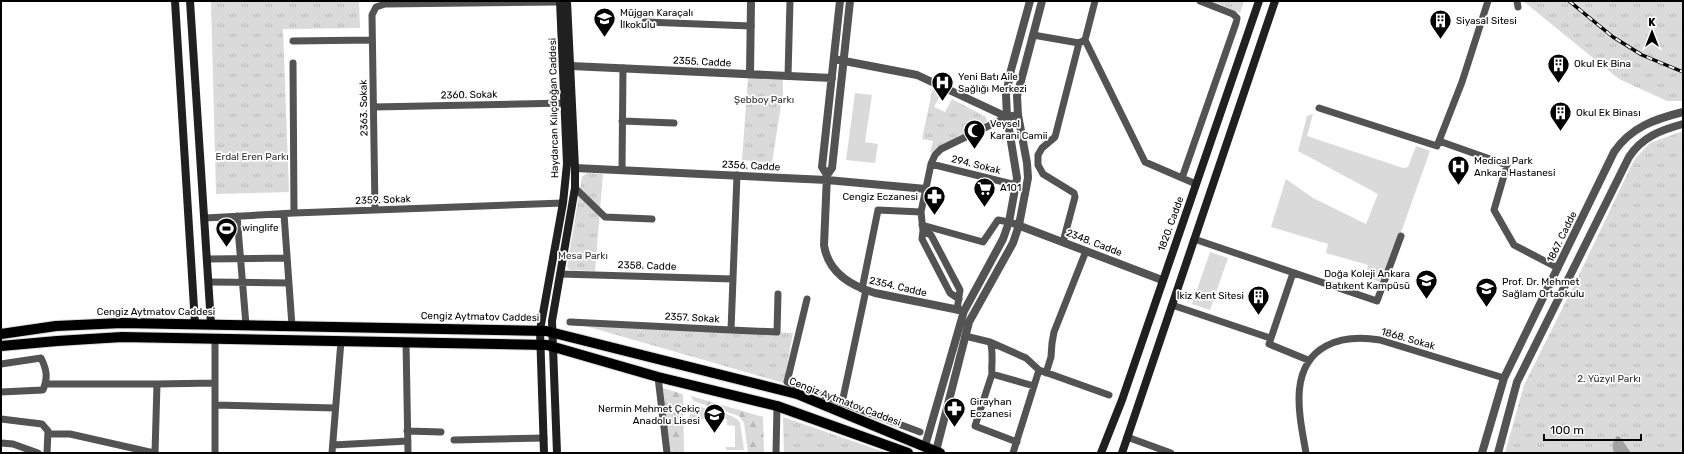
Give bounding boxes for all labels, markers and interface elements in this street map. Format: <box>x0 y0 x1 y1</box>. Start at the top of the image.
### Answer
school or university icon: Müjgan Karaçalı İlkokulu <box>592 6 618 39</box>
place label: Müjgan Karaçalı İlkokulu <box>620 7 693 31</box>
building icon: Siyasal Sitesi <box>1428 8 1454 41</box>
north arrow <box>1632 12 1672 52</box>
place label: Siyasal Sitesi <box>1456 15 1517 27</box>
text: K <box>1648 16 1656 29</box>
street label: Haydarcan Kılıçdoğan Caddesi <box>547 38 561 178</box>
building icon: Okul Ek Bina <box>1546 51 1572 84</box>
street label: 2355. Cadde <box>673 54 732 70</box>
place label: Okul Ek Bina <box>1574 58 1631 70</box>
hospital icon: Yeni Batı Aile Sağlığı Merkezi <box>930 70 956 103</box>
place label: Yeni Batı Aile Sağlığı Merkezi <box>958 71 1027 95</box>
street label: 2363. Sokak <box>357 79 370 136</box>
street label: 2360. Sokak <box>441 88 498 101</box>
park label: Şebboy Parkı <box>734 94 794 106</box>
building icon: Okul Ek Binası <box>1548 100 1574 133</box>
place label: Okul Ek Binası <box>1576 107 1641 119</box>
mosque icon: Veysel Karani Camii <box>962 117 988 150</box>
place label: Veysel Karani Camii <box>990 118 1048 142</box>
park label: Erdal Eren Parkı <box>215 151 289 163</box>
street label: 294. Sokak <box>950 153 1003 177</box>
hospital icon: Medical Park Ankara Hastanesi <box>1445 154 1471 187</box>
place label: Medical Park Ankara Hastanesi <box>1474 155 1555 179</box>
street label: 2356. Cadde <box>721 158 781 174</box>
supermarket icon: A101 <box>972 175 998 208</box>
place label: A101 <box>1000 182 1021 194</box>
pharmacy icon: Cengiz Eczanesi <box>921 184 947 217</box>
place label: Cengiz Eczanesi <box>842 191 918 203</box>
street label: 2359. Sokak <box>355 193 412 207</box>
street label: 1820. Cadde <box>1156 195 1187 253</box>
street label: 1867. Cadde <box>1544 209 1580 265</box>
sports icon: winglife <box>213 215 239 248</box>
place label: winglife <box>242 222 279 234</box>
street label: 2348. Cadde <box>1064 227 1124 259</box>
park label: Mesa Parkı <box>558 250 608 262</box>
street label: 2358. Cadde <box>617 259 677 273</box>
school or university icon: Doğa Koleji Ankara Batıkent Kampüsü <box>1413 267 1439 300</box>
place label: Doğa Koleji Ankara Batıkent Kampüsü <box>1324 268 1410 292</box>
street label: 2354. Cadde <box>868 275 928 300</box>
school or university icon: Prof. Dr. Mehmet Sağlam Ortaokulu <box>1474 275 1500 308</box>
place label: Prof. Dr. Mehmet Sağlam Ortaokulu <box>1502 276 1584 300</box>
building icon: İkiz Kent Sitesi <box>1246 283 1272 316</box>
place label: İkiz Kent Sitesi <box>1177 290 1244 302</box>
street label: Cengiz Aytmatov Caddesi <box>97 306 215 318</box>
street label: Cengiz Aytmatov Caddesi <box>421 310 539 324</box>
street label: 2357. Sokak <box>664 311 721 325</box>
street label: 1868. Sokak <box>1380 326 1437 353</box>
park label: 2. Yüzyıl Parkı <box>1577 373 1641 385</box>
street label: Cengiz Aytmatov Caddesi <box>788 375 902 429</box>
pharmacy icon: Girayhan Eczanesi <box>942 395 968 428</box>
place label: Girayhan Eczanesi <box>970 396 1012 420</box>
school or university icon: Nermin Mehmet Çekiç Anadolu Lisesi <box>702 402 728 435</box>
place label: Nermin Mehmet Çekiç Anadolu Lisesi <box>598 403 700 427</box>
scale bar <box>1544 416 1641 442</box>
text: 100 m <box>1550 423 1584 437</box>

